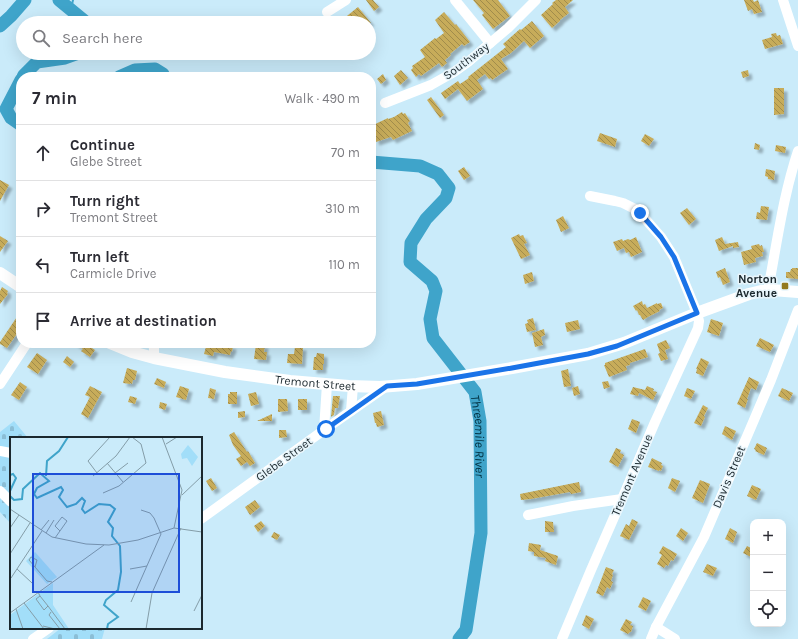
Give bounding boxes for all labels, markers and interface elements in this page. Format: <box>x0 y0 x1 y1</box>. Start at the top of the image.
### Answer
search box <box>16 16 376 60</box>
icon: search <box>30 27 52 49</box>
text: Search here <box>62 29 143 47</box>
street label: Southway <box>440 39 492 83</box>
text: 7 min <box>32 88 77 108</box>
text: Walk · 490 m <box>284 91 360 106</box>
text: Continue <box>70 136 135 154</box>
icon: ahead <box>32 142 54 164</box>
text: 70 m <box>331 145 360 160</box>
text: Glebe Street <box>70 154 142 169</box>
text: Turn right <box>70 192 140 210</box>
icon: right <box>32 198 54 220</box>
text: 310 m <box>325 201 360 216</box>
route end <box>631 204 649 222</box>
text: Tremont Street <box>70 210 158 225</box>
text: Turn left <box>70 248 129 266</box>
icon: left <box>32 254 54 276</box>
text: 110 m <box>328 257 360 272</box>
text: Carmicle Drive <box>70 266 156 281</box>
place label: Norton Avenue <box>736 272 777 300</box>
marker: Norton Avenue <box>780 281 790 291</box>
icon: arrive <box>32 310 54 332</box>
text: Arrive at destination <box>70 312 217 330</box>
street label: Tremont Street <box>274 372 356 393</box>
water label: Threemile River <box>468 394 488 478</box>
route start <box>317 420 335 438</box>
street label: Tremont Avenue <box>608 432 656 518</box>
street label: Glebe Street <box>253 434 315 484</box>
inset map <box>10 437 202 629</box>
street label: Davis Street <box>710 443 749 510</box>
map controls <box>750 519 786 627</box>
button: + <box>750 519 786 555</box>
button: − <box>750 555 786 591</box>
button: locate <box>750 591 786 627</box>

